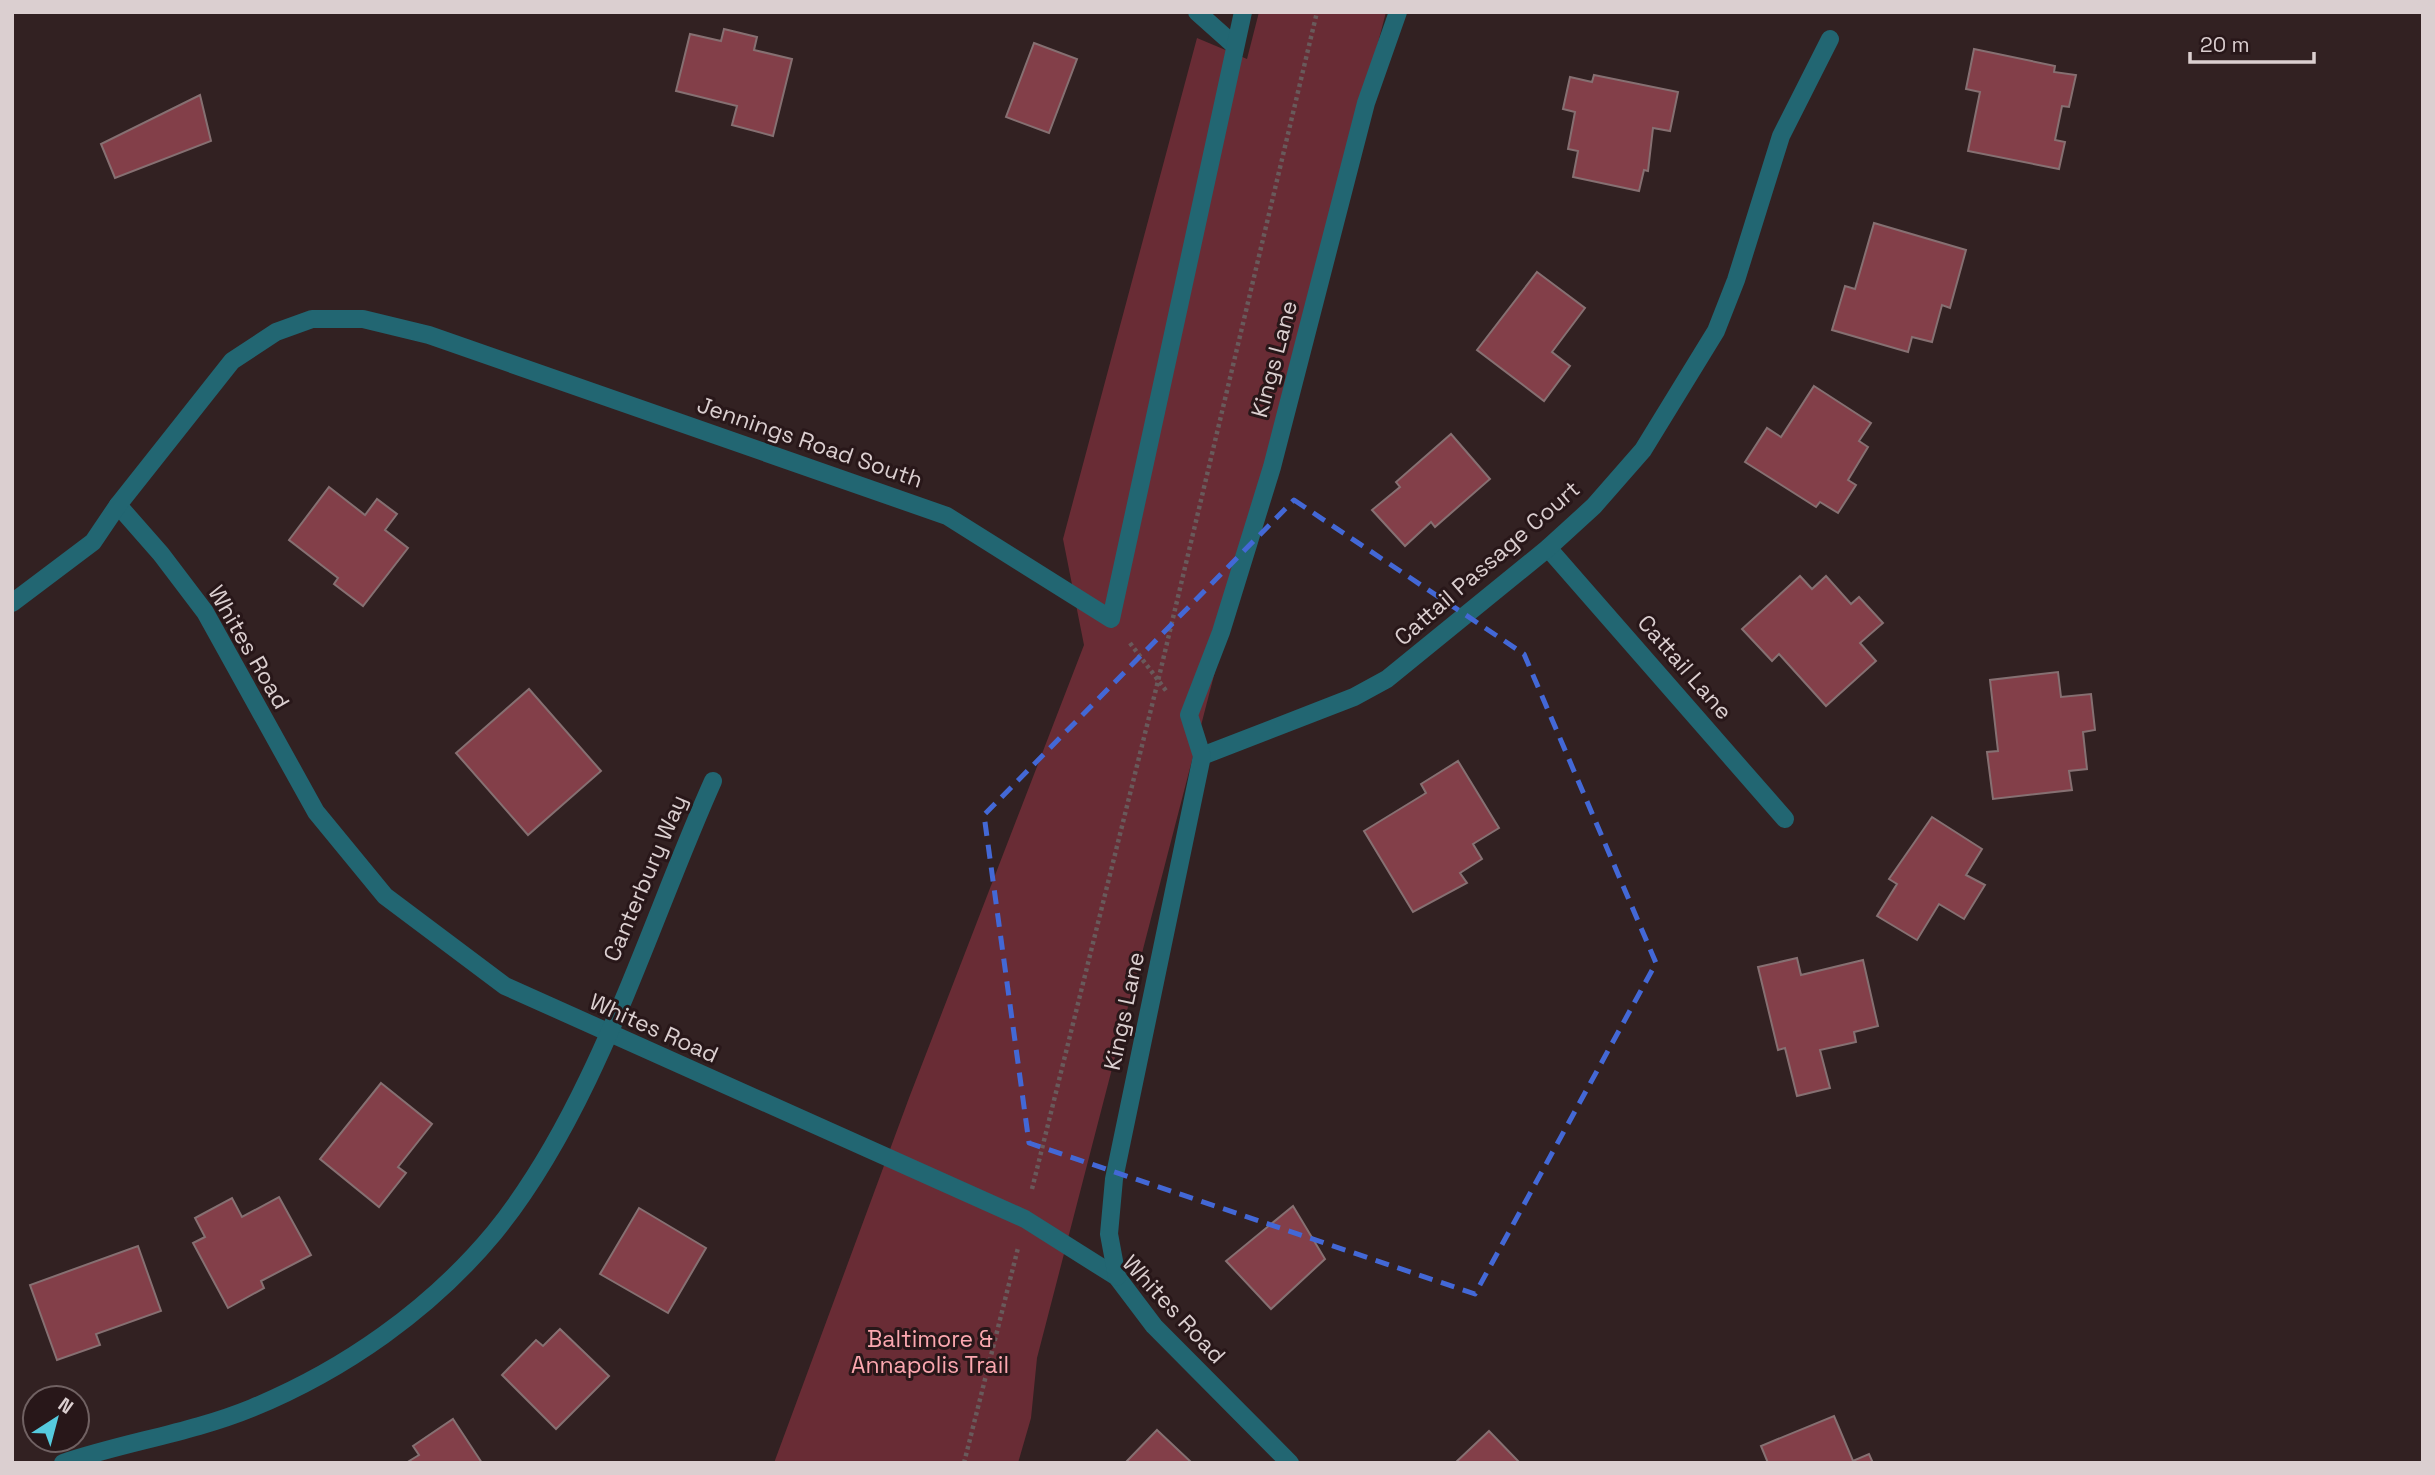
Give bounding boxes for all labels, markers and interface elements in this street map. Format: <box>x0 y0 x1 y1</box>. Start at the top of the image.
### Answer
scale bar <box>2190 21 2314 65</box>
text: 20 m <box>2200 31 2250 58</box>
street label: Kings Lane <box>1244 297 1304 421</box>
street label: Jennings Road South <box>693 389 927 495</box>
street label: Cattail Passage Court <box>1388 474 1586 652</box>
street label: Whites Road <box>201 580 297 714</box>
street label: Cattail Lane <box>1631 608 1739 726</box>
street label: Canterbury Way <box>596 790 694 966</box>
street label: Kings Lane <box>1097 949 1151 1073</box>
street label: Whites Road <box>585 986 723 1070</box>
street label: Whites Road <box>1116 1248 1232 1370</box>
park label: Baltimore & Annapolis Trail <box>851 1324 1009 1380</box>
north arrow <box>21 1384 91 1454</box>
text: N <box>53 1392 78 1420</box>

